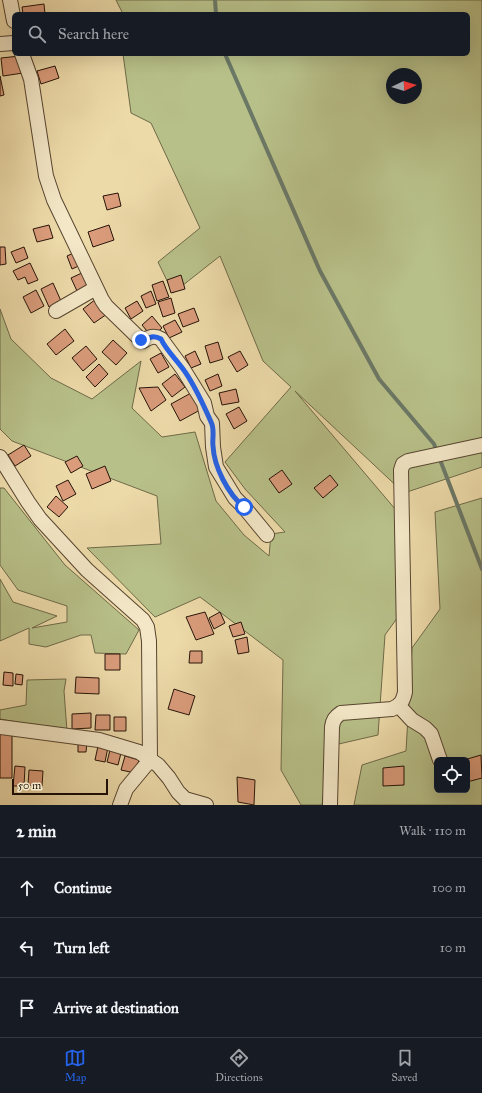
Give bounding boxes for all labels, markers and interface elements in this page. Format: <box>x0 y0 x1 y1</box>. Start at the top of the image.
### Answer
search box <box>12 12 470 56</box>
icon: search <box>26 23 48 45</box>
text: Search here <box>58 25 129 43</box>
north arrow <box>386 68 422 104</box>
route end <box>132 331 150 349</box>
route start <box>235 498 253 516</box>
map controls <box>434 757 470 793</box>
button: locate <box>434 757 470 793</box>
scale bar <box>12 777 108 796</box>
text: 50 m <box>18 779 41 792</box>
text: 2 min <box>16 821 56 842</box>
text: Walk · 110 m <box>399 823 466 839</box>
icon: ahead <box>16 877 38 899</box>
text: Continue <box>54 879 112 897</box>
text: 100 m <box>432 880 466 896</box>
icon: left <box>16 937 38 959</box>
text: Turn left <box>54 939 110 957</box>
text: 10 m <box>440 940 466 956</box>
icon: arrive <box>16 997 38 1019</box>
text: Arrive at destination <box>54 999 179 1017</box>
tab: Map <box>64 1047 86 1084</box>
tab: Directions <box>215 1047 263 1084</box>
tab: Saved <box>391 1047 418 1084</box>

